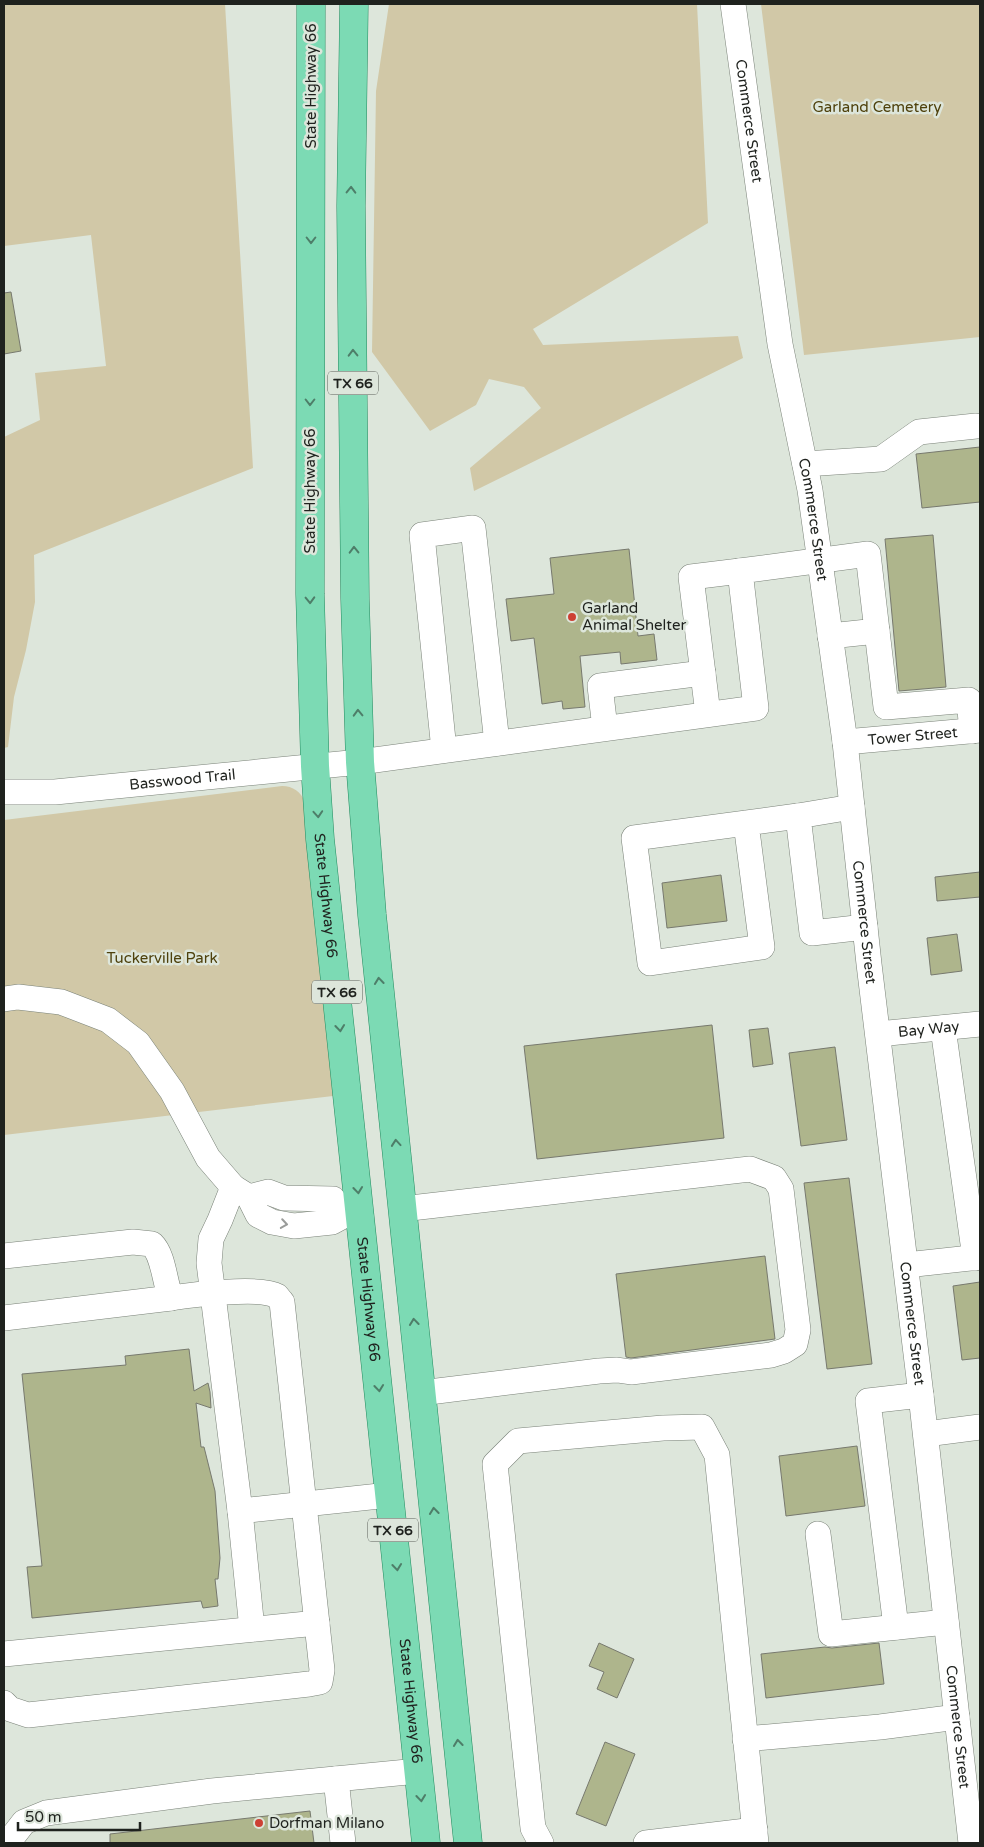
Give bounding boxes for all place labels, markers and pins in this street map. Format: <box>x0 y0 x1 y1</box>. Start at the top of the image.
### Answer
place label: Garland Animal Shelter <box>582 599 686 634</box>
marker: Garland Animal Shelter <box>566 611 578 623</box>
place label: Dorfman Milano <box>269 1814 384 1832</box>
marker: Dorfman Milano <box>253 1817 265 1829</box>

